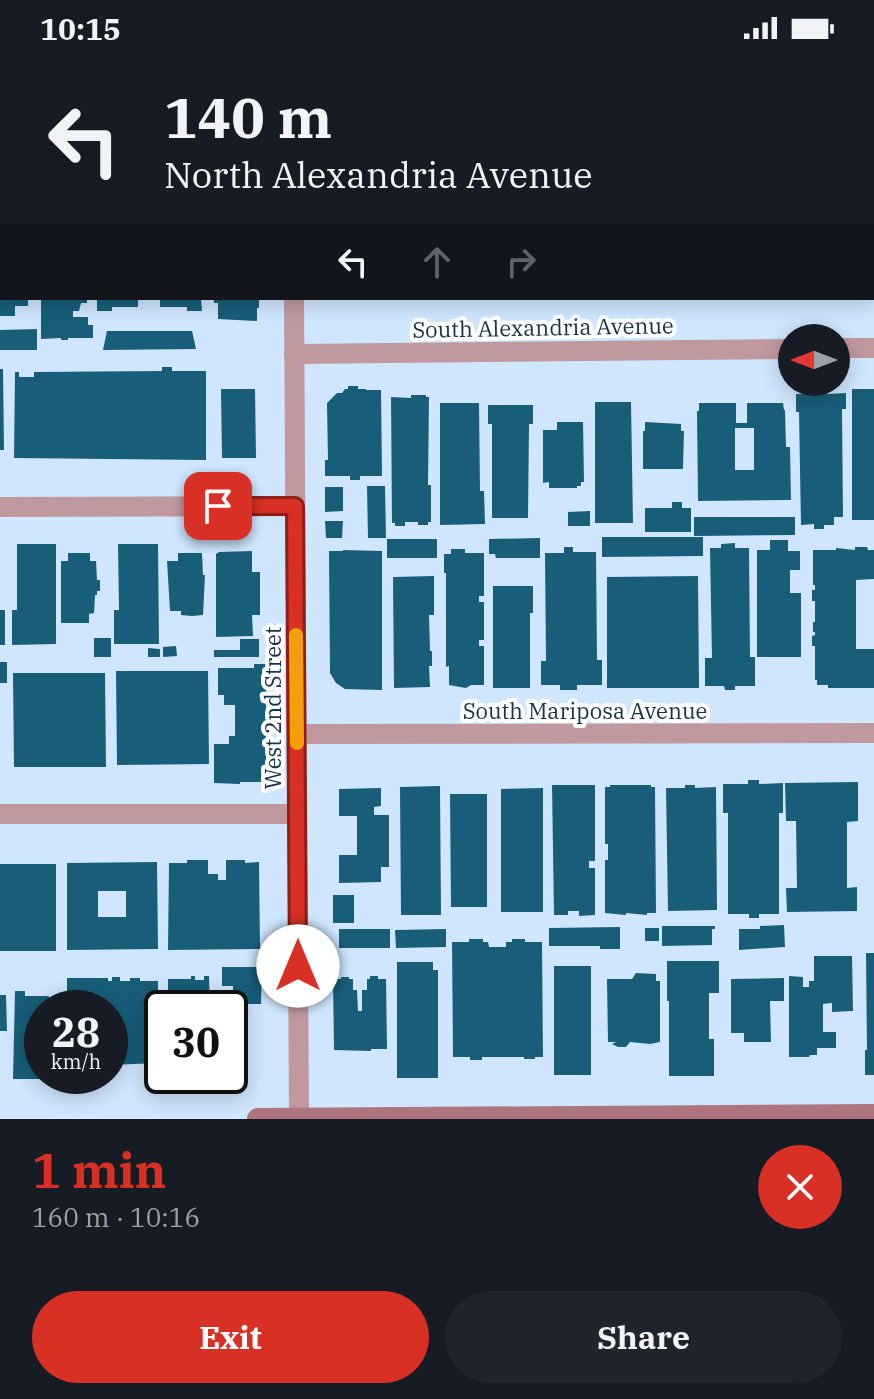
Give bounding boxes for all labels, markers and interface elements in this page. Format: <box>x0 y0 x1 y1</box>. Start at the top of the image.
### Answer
text: 10:15 <box>40 9 121 48</box>
text: 140 m <box>164 81 332 153</box>
icon: left <box>32 88 136 192</box>
text: North Alexandria Avenue <box>164 151 593 198</box>
icon: left <box>331 240 375 284</box>
icon: ahead <box>415 240 459 284</box>
icon: right <box>499 240 543 284</box>
street label: South Alexandria Avenue <box>412 310 674 344</box>
north arrow <box>778 324 850 396</box>
map controls <box>778 324 850 396</box>
pin <box>184 472 252 540</box>
icon: arrive <box>196 484 240 528</box>
street label: West 2nd Street <box>258 626 287 790</box>
street label: South Mariposa Avenue <box>463 696 707 725</box>
position arrow <box>256 924 340 1008</box>
speed limit sign: 30 <box>144 990 248 1094</box>
text: 28 <box>52 1006 100 1058</box>
text: km/h <box>51 1048 101 1075</box>
text: 1 min <box>32 1139 166 1201</box>
button: close <box>758 1145 842 1229</box>
text: 160 m · 10:16 <box>32 1200 200 1234</box>
button: Exit <box>32 1291 429 1383</box>
button: Share <box>445 1291 842 1383</box>

